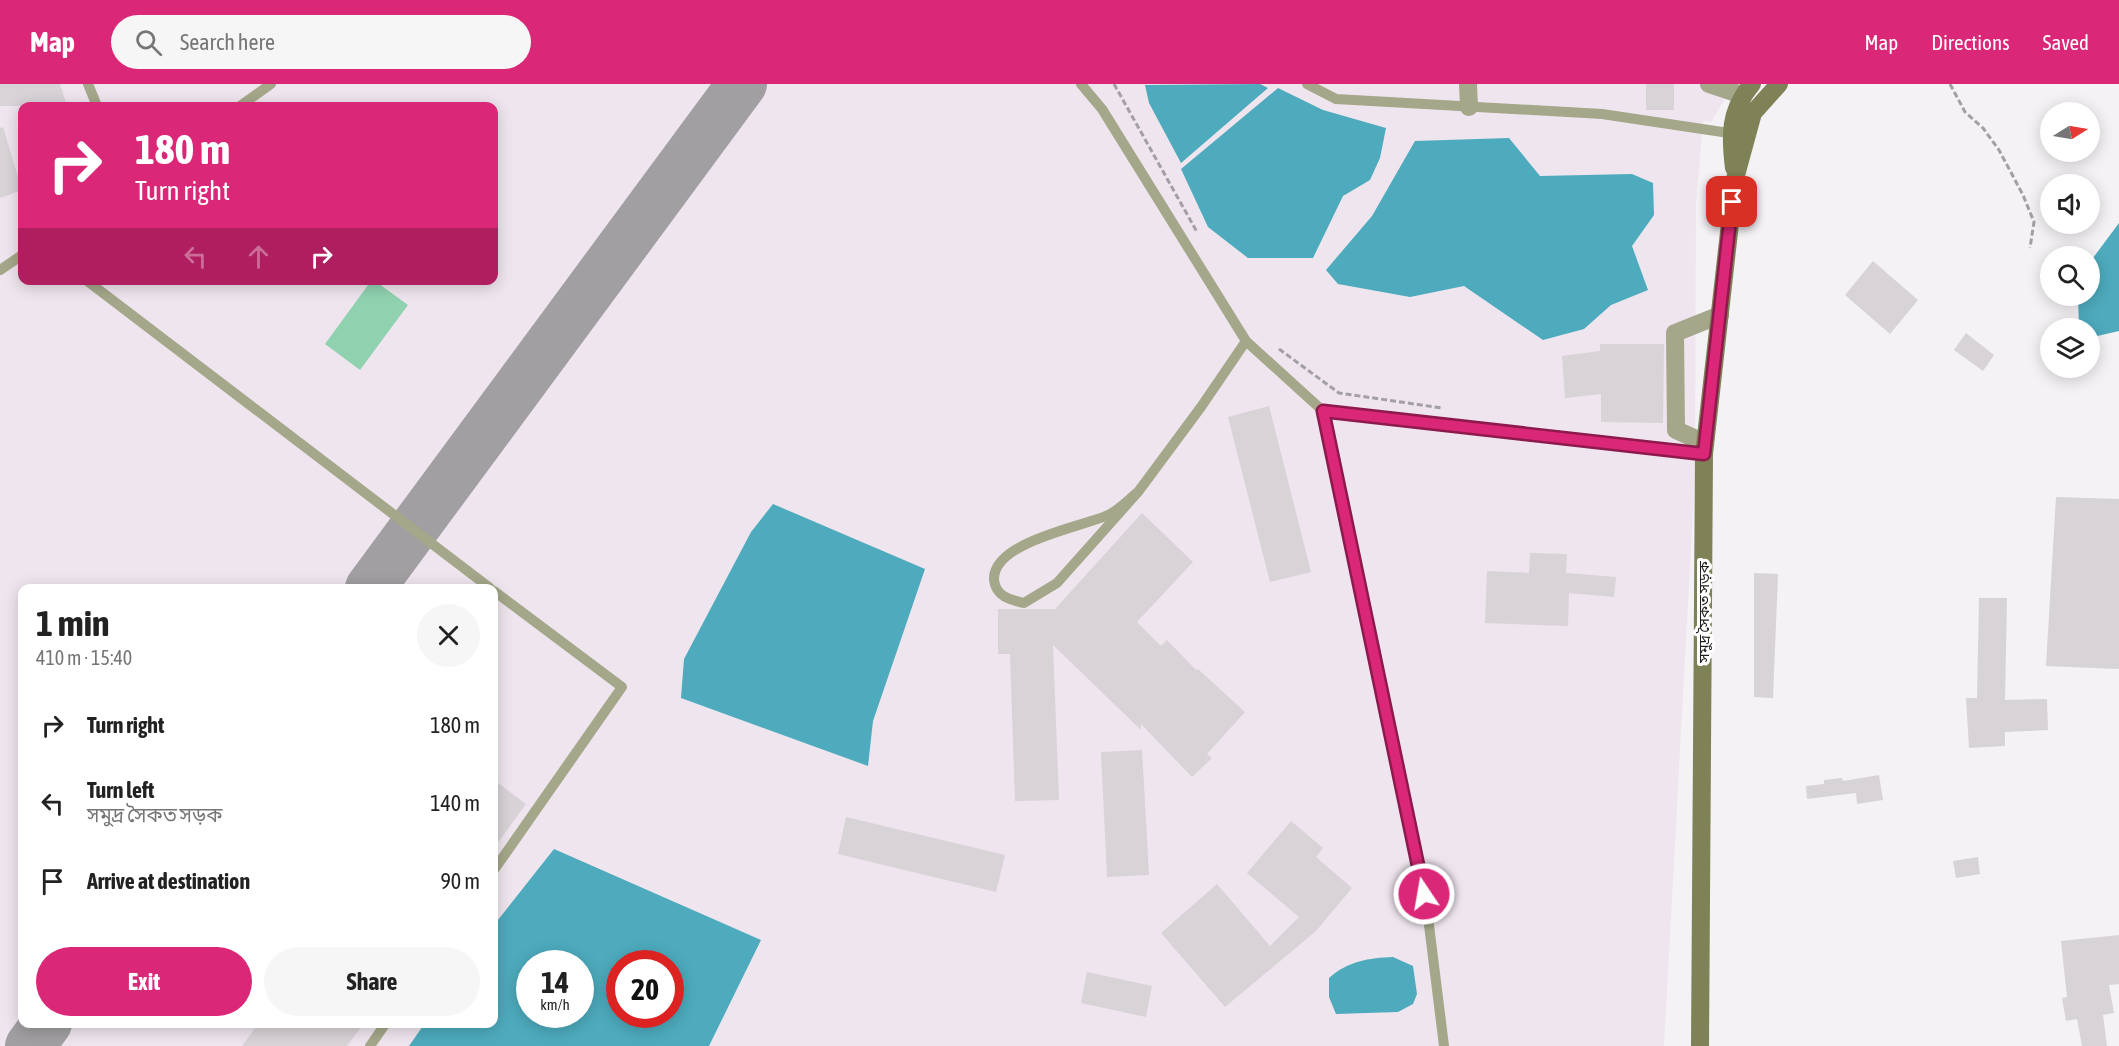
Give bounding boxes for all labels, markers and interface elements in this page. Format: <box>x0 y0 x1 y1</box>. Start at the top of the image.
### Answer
search box <box>111 15 531 69</box>
text: Map <box>30 26 75 58</box>
icon: search <box>132 26 165 59</box>
text: Search here <box>180 29 275 55</box>
text: Map <box>1864 30 1898 54</box>
text: Directions <box>1931 30 2010 54</box>
text: Saved <box>2043 30 2089 54</box>
north arrow <box>2040 102 2100 162</box>
map controls <box>2040 102 2100 378</box>
text: 180 m <box>135 125 230 173</box>
icon: right <box>36 126 114 204</box>
button: sound <box>2040 174 2100 234</box>
text: Turn right <box>135 175 230 206</box>
pin <box>1706 176 1757 227</box>
icon: arrive <box>1715 185 1748 218</box>
icon: left <box>179 240 212 273</box>
icon: ahead <box>242 240 275 273</box>
icon: right <box>305 240 338 273</box>
button: search <box>2040 246 2100 306</box>
button: layers <box>2040 318 2100 378</box>
street label: সমুদ্র সৈকত সড়ক <box>1695 560 1713 664</box>
text: 1 min <box>36 602 110 644</box>
button: close <box>417 604 480 667</box>
text: 410 m · 15:40 <box>36 646 132 669</box>
icon: right <box>36 709 69 742</box>
text: Turn right <box>87 712 164 738</box>
text: 180 m <box>430 712 480 738</box>
text: Turn left <box>87 777 154 803</box>
icon: left <box>36 787 69 820</box>
text: 140 m <box>430 790 480 816</box>
text: সমুদ্র সৈকত সড়ক <box>87 803 222 826</box>
position arrow <box>1392 862 1456 926</box>
icon: arrive <box>36 865 69 898</box>
text: Arrive at destination <box>87 868 250 894</box>
text: 90 m <box>440 868 480 894</box>
button: Exit <box>36 947 252 1016</box>
button: Share <box>264 947 480 1016</box>
speed limit sign: 20 <box>606 950 684 1028</box>
text: 14 <box>541 965 569 999</box>
text: km/h <box>540 996 570 1013</box>

